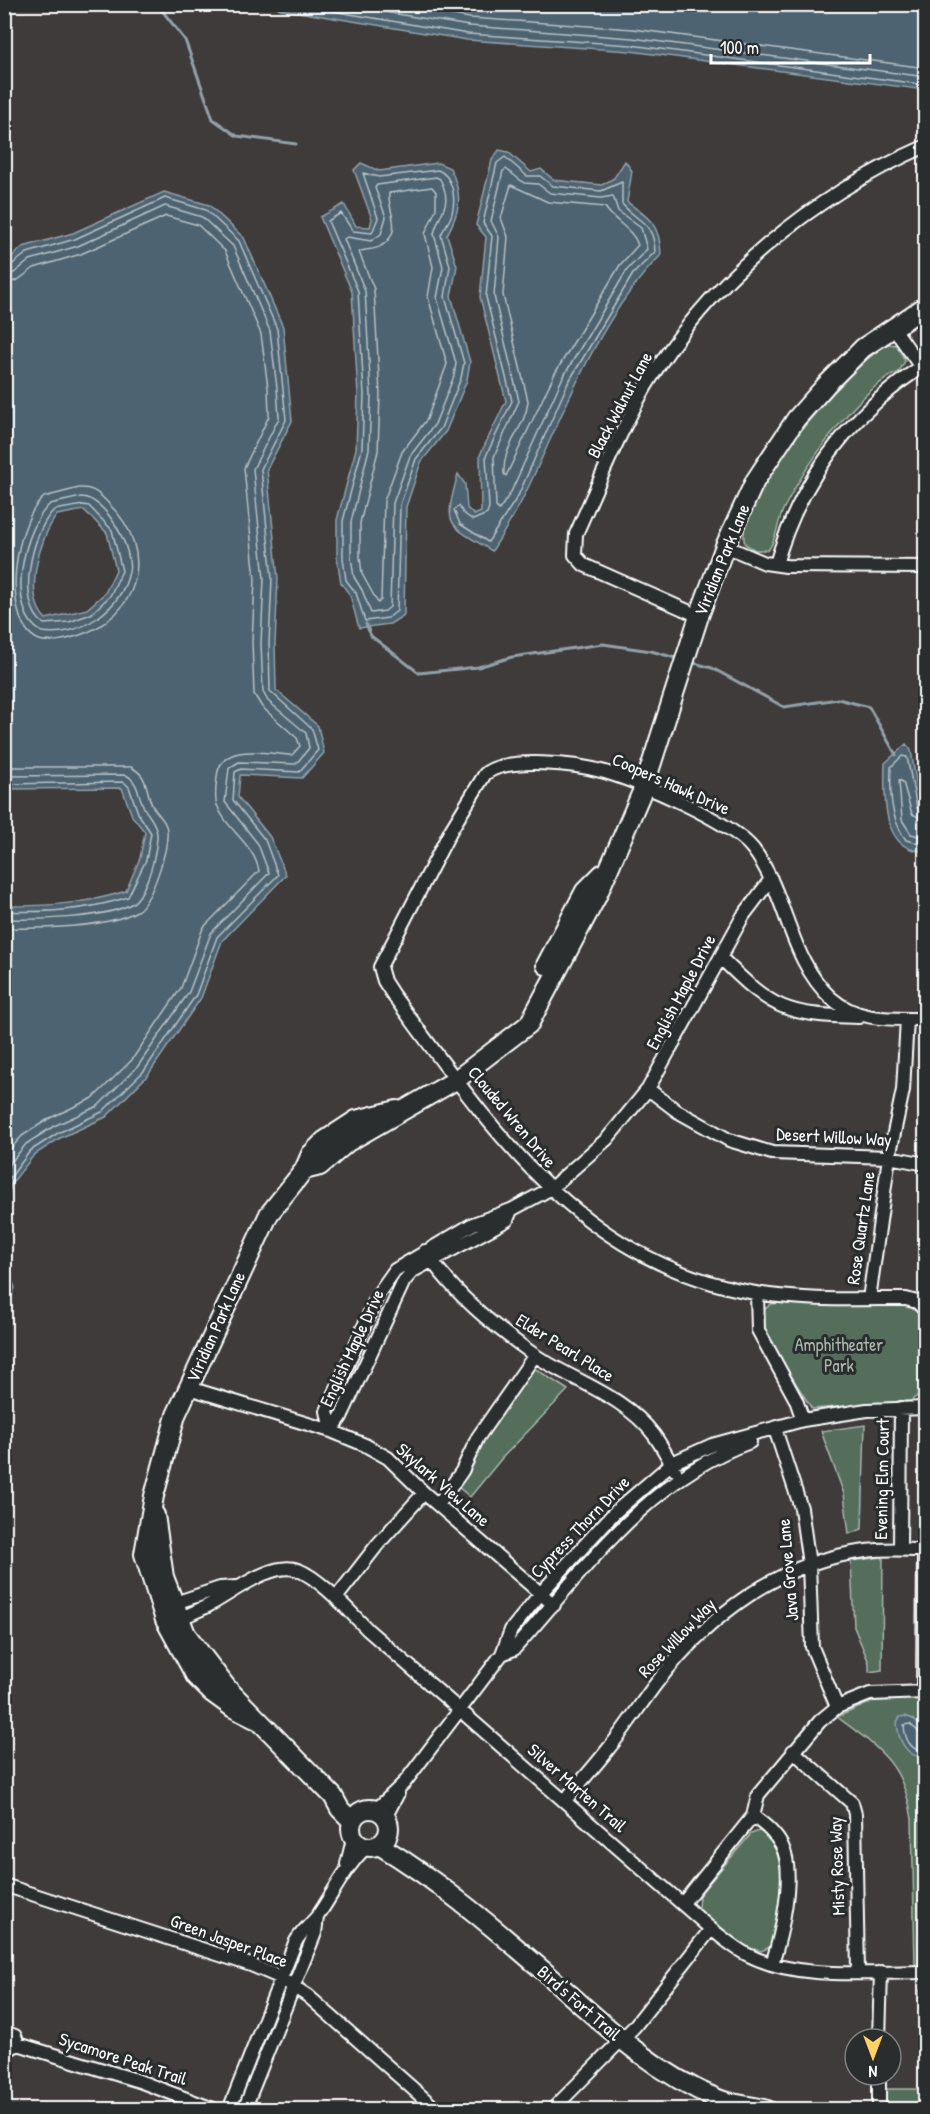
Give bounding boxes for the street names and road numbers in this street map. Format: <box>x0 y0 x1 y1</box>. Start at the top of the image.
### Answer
street label: Black Walnut Lane <box>581 347 658 462</box>
street label: Viridian Park Lane <box>688 500 755 620</box>
street label: Coopers Hawk Drive <box>608 746 734 821</box>
street label: English Maple Drive <box>640 930 721 1054</box>
street label: Clouded Wren Drive <box>462 1060 562 1173</box>
street label: Desert Willow Way <box>776 1121 893 1152</box>
street label: Rose Quartz Lane <box>840 1170 881 1286</box>
street label: Viridian Park Lane <box>180 1267 251 1386</box>
street label: English Maple Drive <box>313 1285 390 1411</box>
street label: Elder Pearl Place <box>511 1307 619 1388</box>
street label: Evening Elm Court <box>868 1417 895 1540</box>
street label: Skylark View Lane <box>391 1437 496 1532</box>
street label: Cypress Thorn Drive <box>524 1470 635 1583</box>
street label: Java Grove Lane <box>771 1518 804 1622</box>
street label: Rose Willow Way <box>632 1592 721 1683</box>
street label: Silver Marten Trail <box>522 1737 633 1838</box>
street label: Misty Rose Way <box>822 1816 851 1916</box>
street label: Green Jasper Place <box>167 1908 291 1973</box>
street label: Bird's Fort Trail <box>532 1959 627 2046</box>
street label: Sycamore Peak Trail <box>56 2026 191 2091</box>

